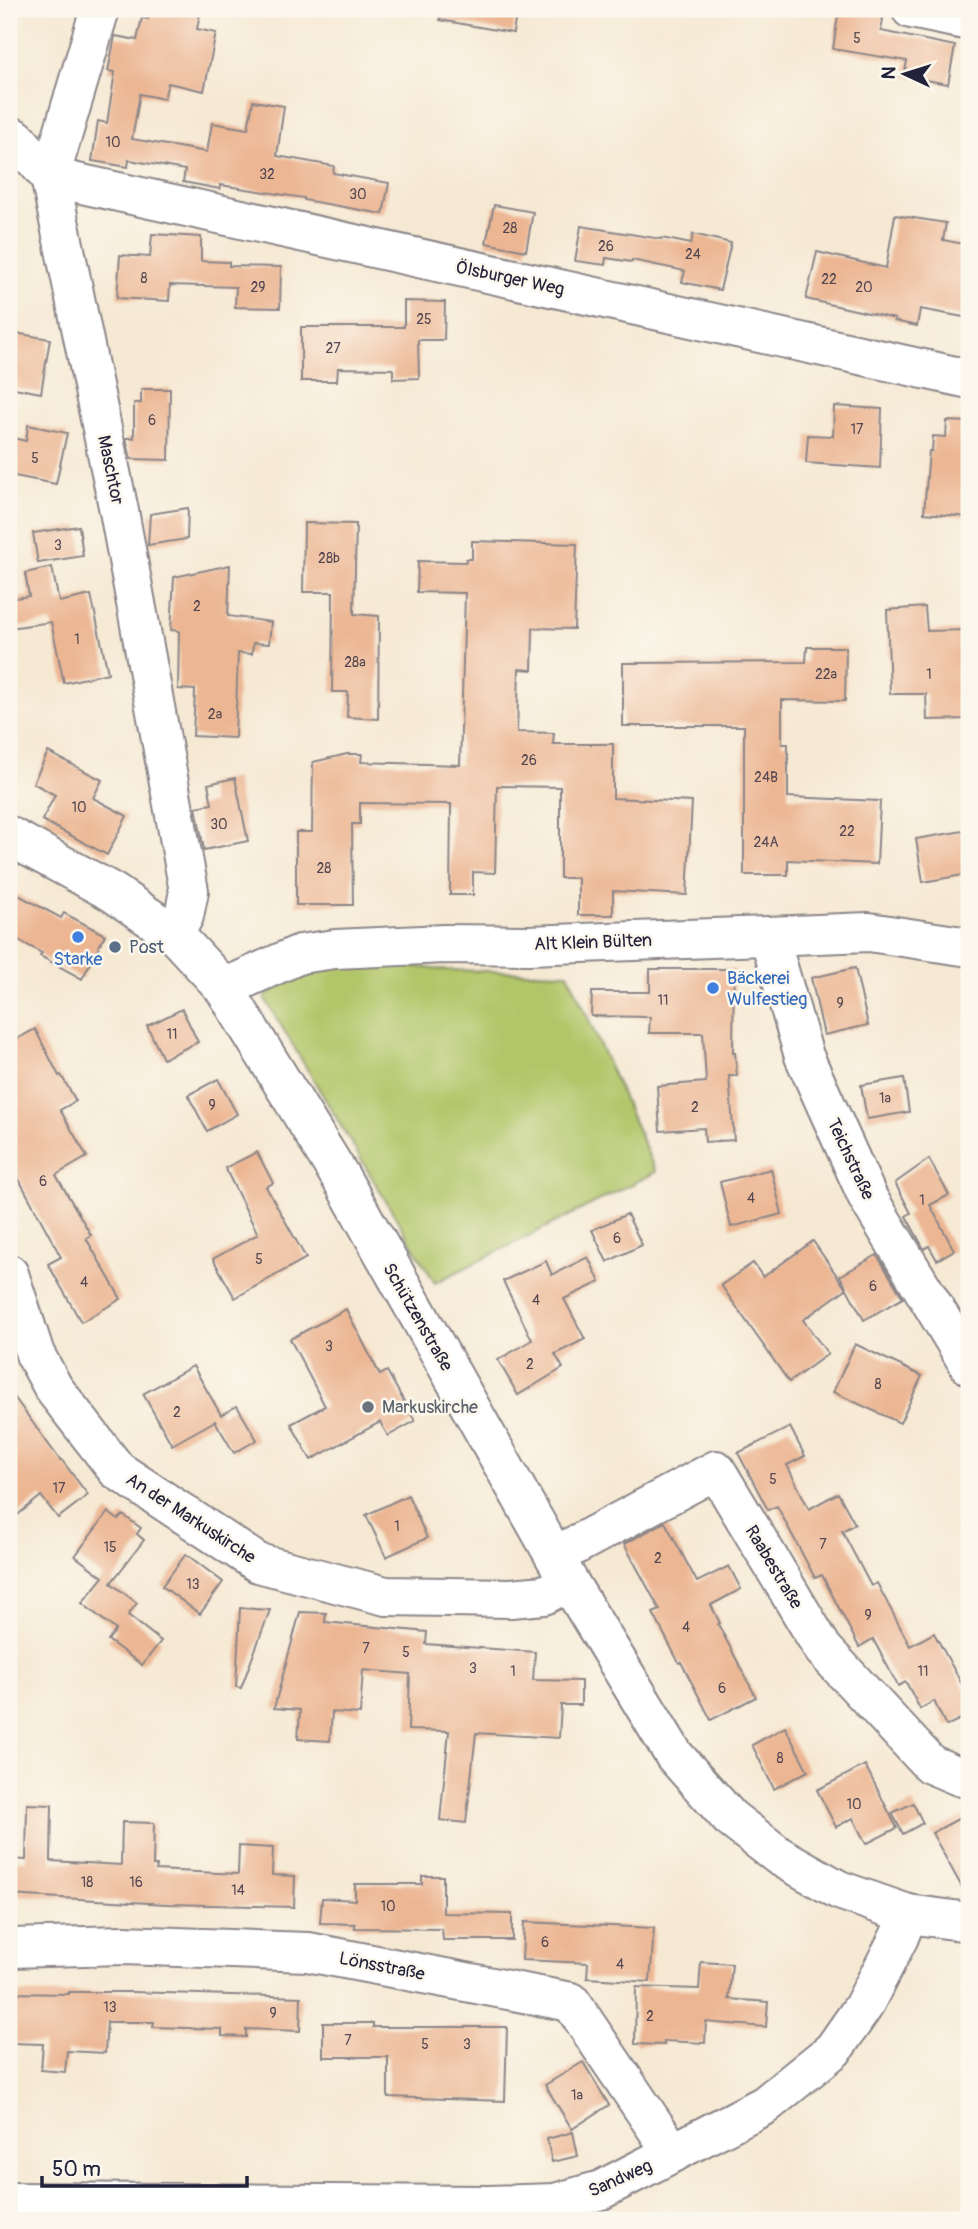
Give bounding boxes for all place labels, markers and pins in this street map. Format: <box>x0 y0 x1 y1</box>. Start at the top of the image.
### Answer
marker: Starke <box>70 929 86 945</box>
place label: Post <box>129 936 165 959</box>
marker: Post <box>107 939 123 955</box>
place label: Starke <box>54 948 103 971</box>
place label: Bäckerei Wulfestieg <box>727 967 807 1011</box>
marker: Bäckerei Wulfestieg <box>705 980 721 996</box>
place label: Markuskirche <box>382 1396 478 1419</box>
marker: Markuskirche <box>360 1399 376 1415</box>

